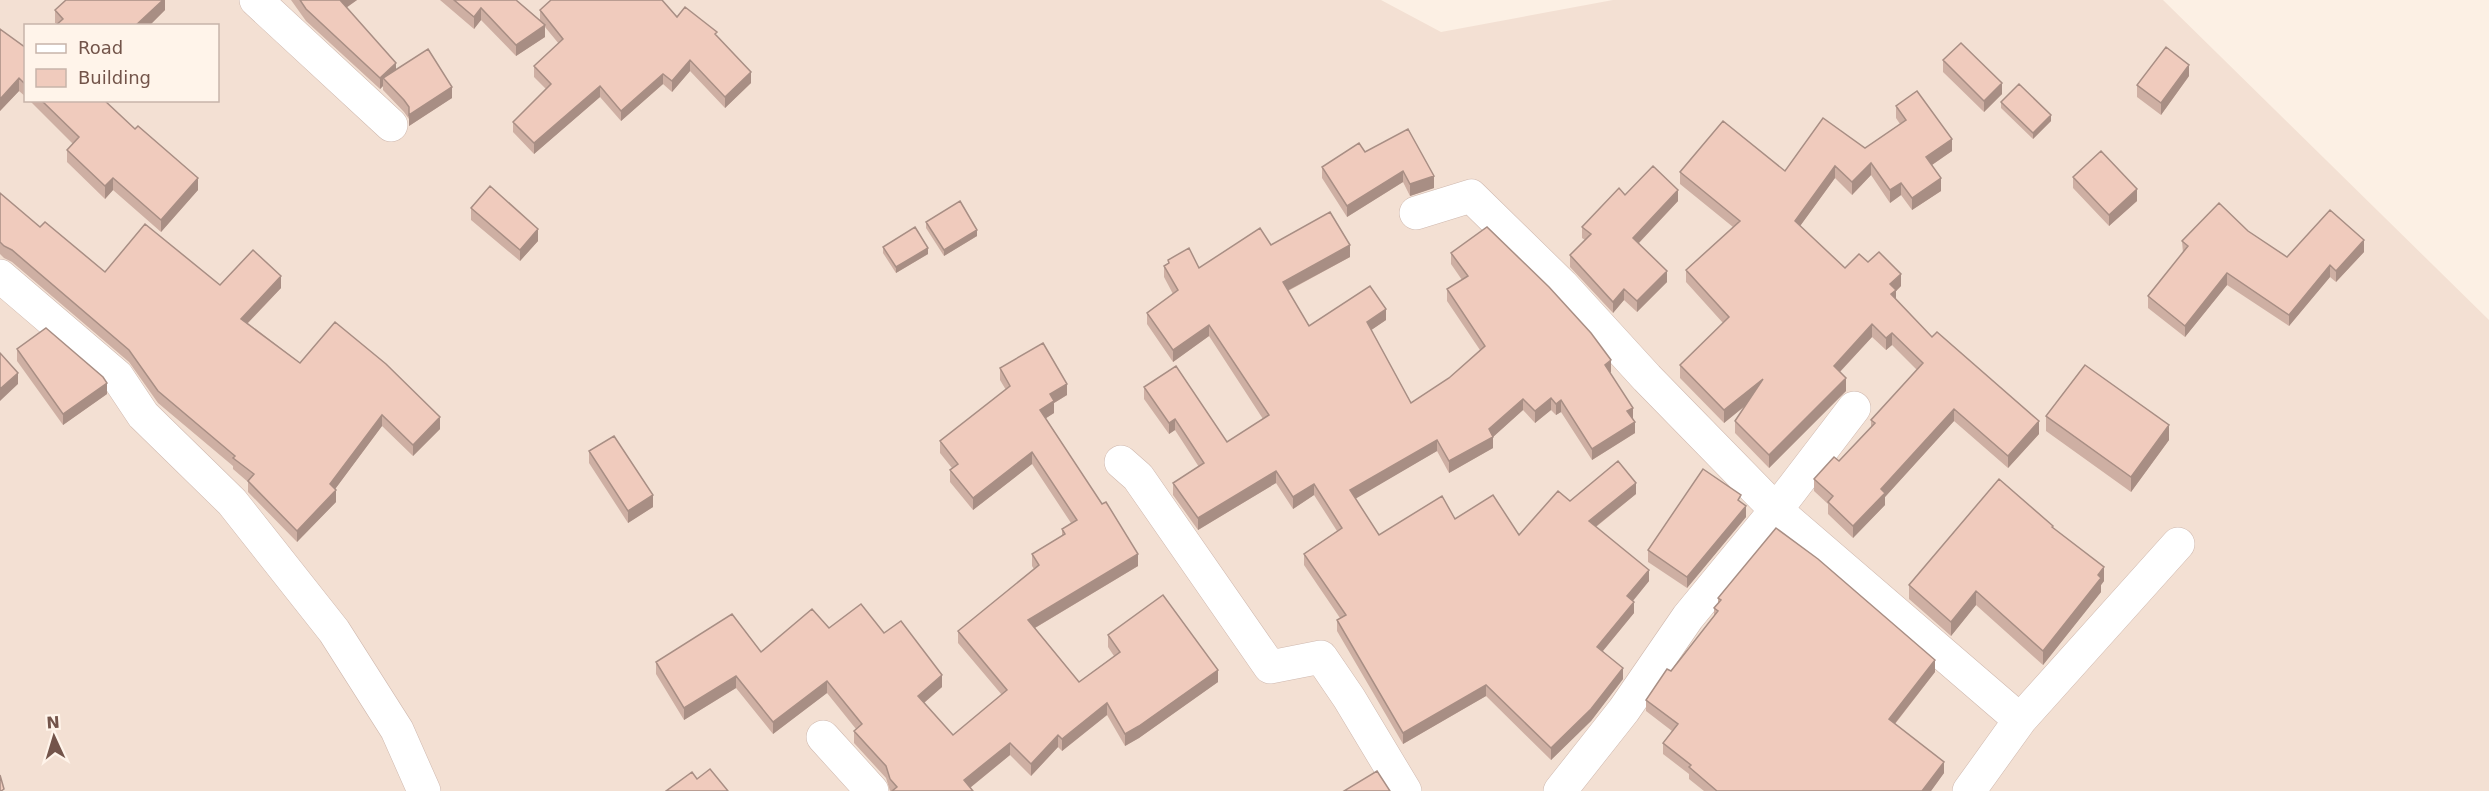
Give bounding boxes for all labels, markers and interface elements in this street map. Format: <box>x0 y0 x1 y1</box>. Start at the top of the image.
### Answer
legend <box>24 24 219 102</box>
text: Road <box>78 37 123 58</box>
text: Building <box>78 67 151 88</box>
north arrow <box>24 707 84 767</box>
text: N <box>46 713 60 732</box>

